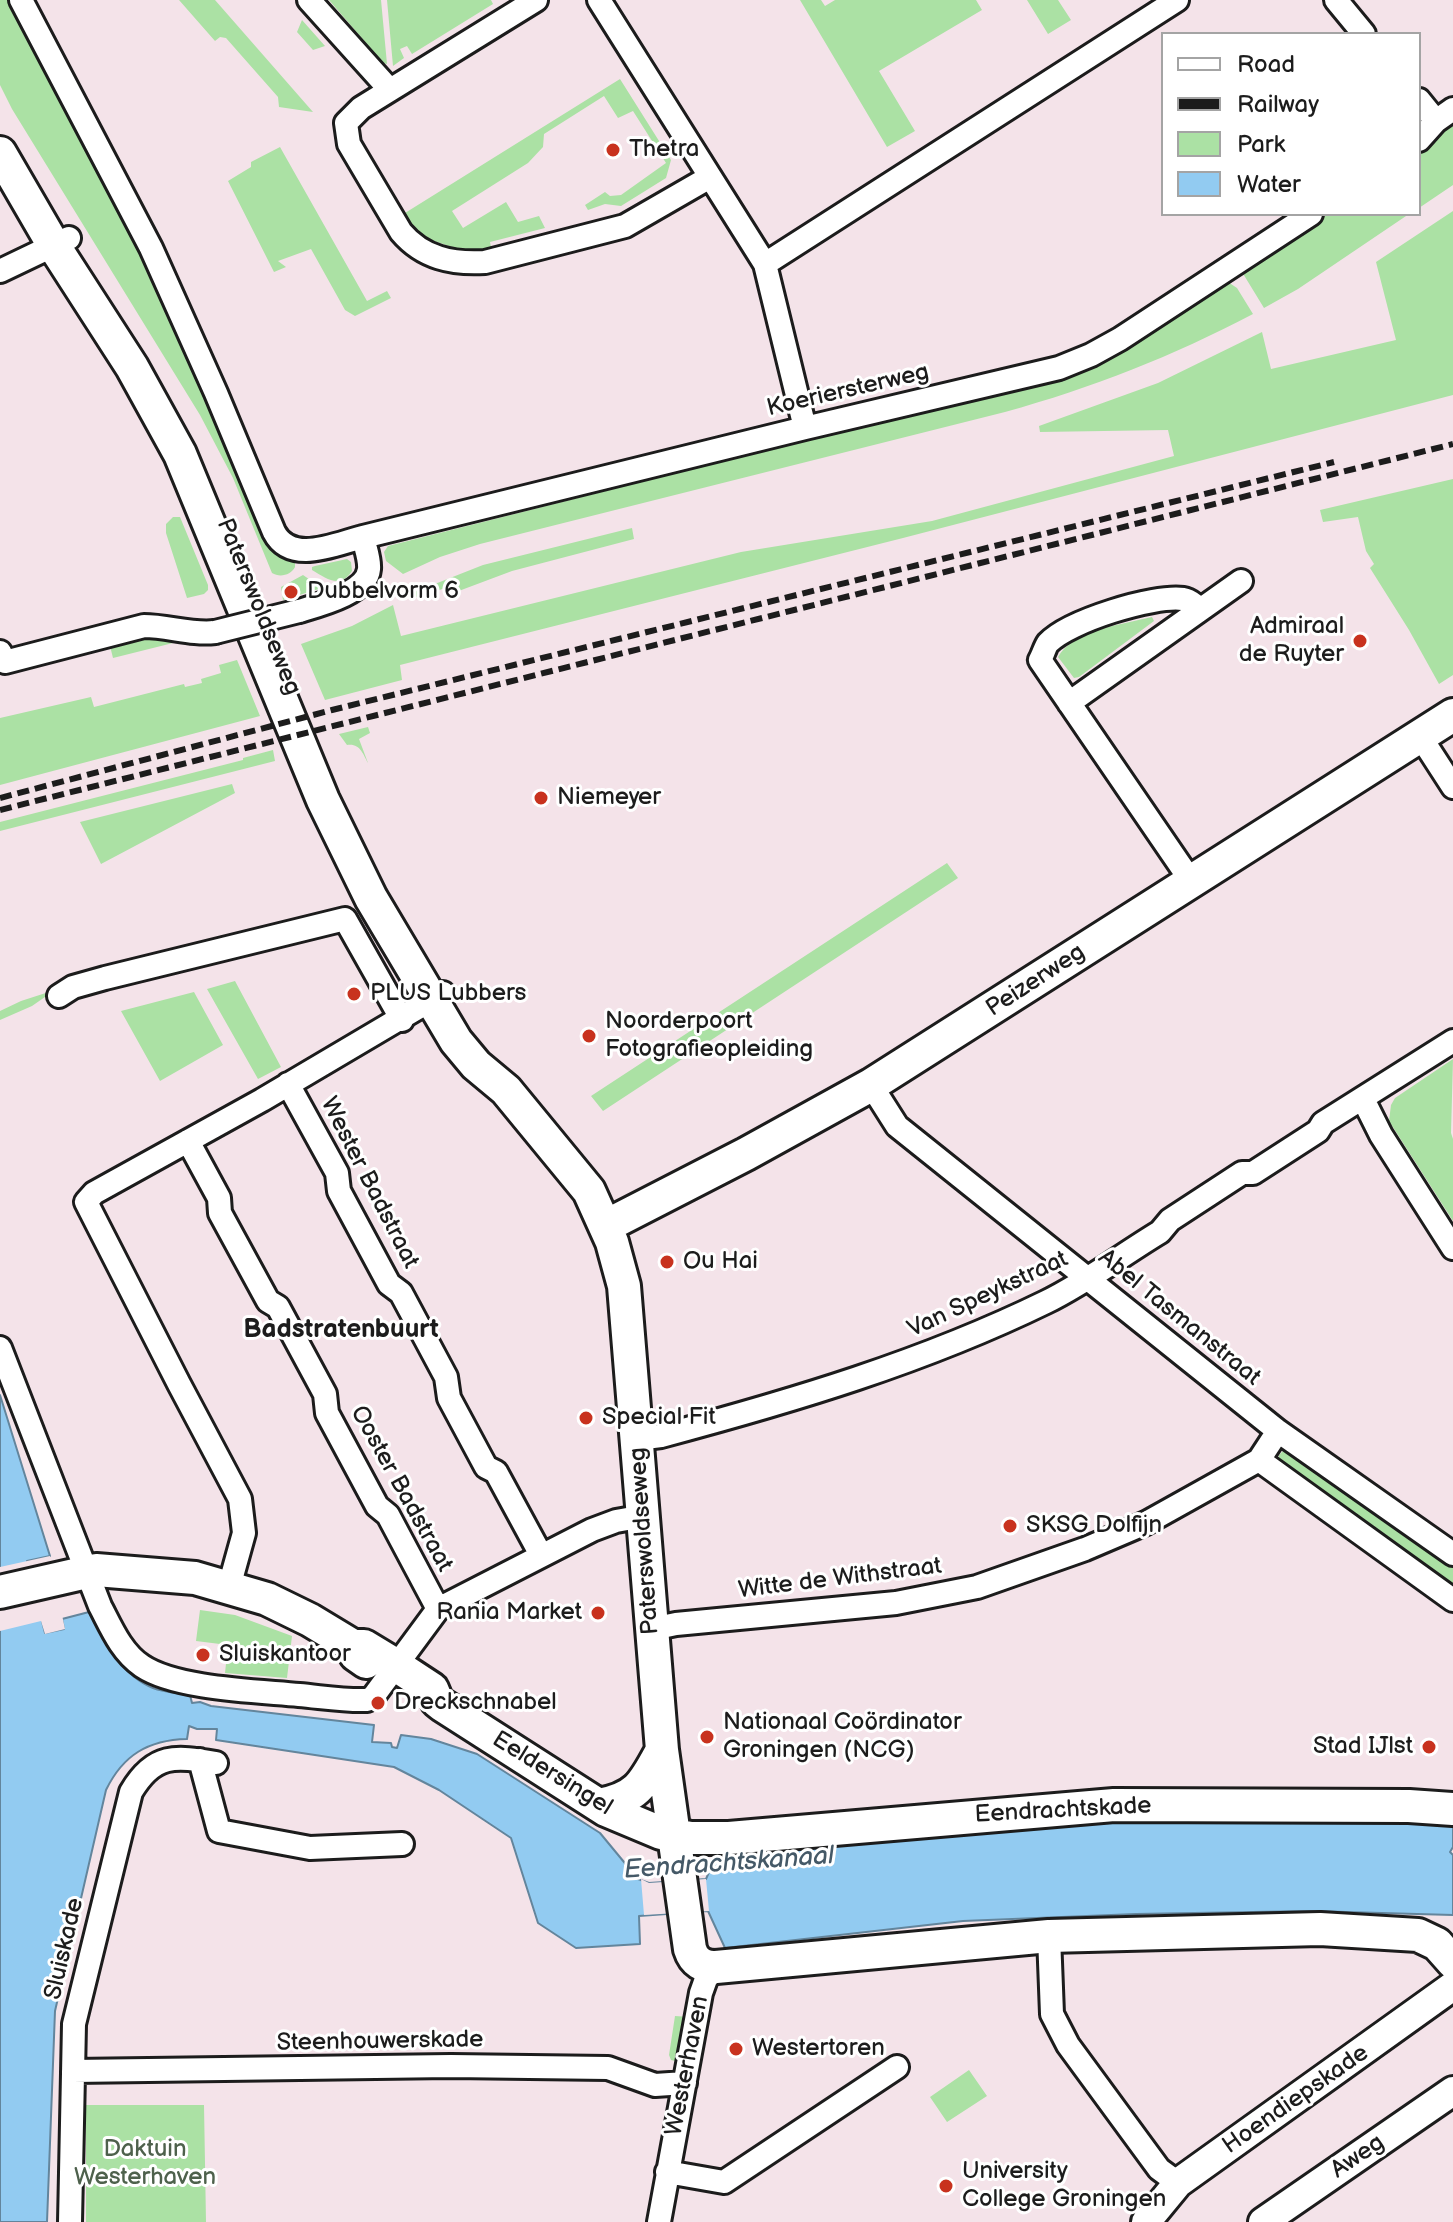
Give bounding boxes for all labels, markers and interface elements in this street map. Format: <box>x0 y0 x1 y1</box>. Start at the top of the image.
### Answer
legend <box>1161 32 1421 216</box>
text: Road <box>1237 50 1295 79</box>
text: Railway <box>1237 90 1319 119</box>
text: Park <box>1237 130 1285 159</box>
place label: Thetra <box>629 136 699 164</box>
marker: Thetra <box>604 141 622 159</box>
text: Water <box>1237 170 1301 199</box>
street label: Koeriersterweg <box>764 358 932 424</box>
street label: Paterswoldseweg <box>209 515 307 699</box>
place label: Dubbelvorm 6 <box>307 578 459 606</box>
marker: Dubbelvorm 6 <box>282 583 300 601</box>
place label: Admiraal de Ruyter <box>1239 613 1344 669</box>
marker: Admiraal de Ruyter <box>1351 632 1369 650</box>
place label: Niemeyer <box>557 784 661 812</box>
marker: Niemeyer <box>532 789 550 807</box>
street label: Peizerweg <box>981 938 1091 1024</box>
place label: PLUS Lubbers <box>370 980 526 1008</box>
marker: PLUS Lubbers <box>345 985 363 1003</box>
place label: Noorderpoort Fotografieopleiding <box>605 1008 813 1064</box>
marker: Noorderpoort Fotografieopleiding <box>580 1027 598 1045</box>
street label: Wester Badstraat <box>313 1093 425 1273</box>
street label: Abel Tasmanstraat <box>1092 1244 1266 1392</box>
street label: Van Speykstraat <box>903 1245 1073 1345</box>
place label: Ou Hai <box>683 1248 758 1276</box>
marker: Ou Hai <box>658 1253 676 1271</box>
district label: Badstratenbuurt <box>243 1314 439 1346</box>
street label: Ooster Badstraat <box>344 1401 458 1577</box>
place label: Special Fit <box>602 1404 716 1432</box>
marker: Special Fit <box>577 1409 595 1427</box>
street label: Paterswoldseweg <box>624 1446 666 1636</box>
place label: SKSG Dolfijn <box>1026 1512 1162 1540</box>
marker: SKSG Dolfijn <box>1001 1517 1019 1535</box>
street label: Witte de Withstraat <box>737 1552 943 1606</box>
place label: Rania Market <box>436 1599 582 1627</box>
marker: Rania Market <box>589 1604 607 1622</box>
place label: Sluiskantoor <box>219 1641 351 1669</box>
marker: Sluiskantoor <box>194 1646 212 1664</box>
place label: Dreckschnabel <box>394 1689 557 1717</box>
marker: Dreckschnabel <box>369 1694 387 1712</box>
place label: Nationaal Coördinator Groningen (NCG) <box>723 1709 962 1765</box>
street label: Eeldersingel <box>487 1726 617 1822</box>
marker: Nationaal Coördinator Groningen (NCG) <box>698 1728 716 1746</box>
place label: Stad IJlst <box>1313 1733 1413 1761</box>
marker: Stad IJlst <box>1420 1738 1438 1756</box>
street label: Eendrachtskade <box>974 1792 1152 1830</box>
water label: Eendrachtskanaal <box>623 1841 835 1887</box>
street label: Sluiskade <box>39 1895 91 2003</box>
street label: Westerhaven <box>660 1994 716 2138</box>
street label: Steenhouwerskade <box>276 2026 484 2058</box>
place label: Westertoren <box>752 2035 885 2063</box>
street label: Hoendiepskade <box>1218 2039 1374 2161</box>
marker: Westertoren <box>727 2040 745 2058</box>
street label: Aweg <box>1326 2129 1390 2185</box>
park label: Daktuin Westerhaven <box>74 2136 216 2192</box>
place label: University College Groningen <box>962 2158 1166 2214</box>
marker: University College Groningen <box>937 2177 955 2195</box>

